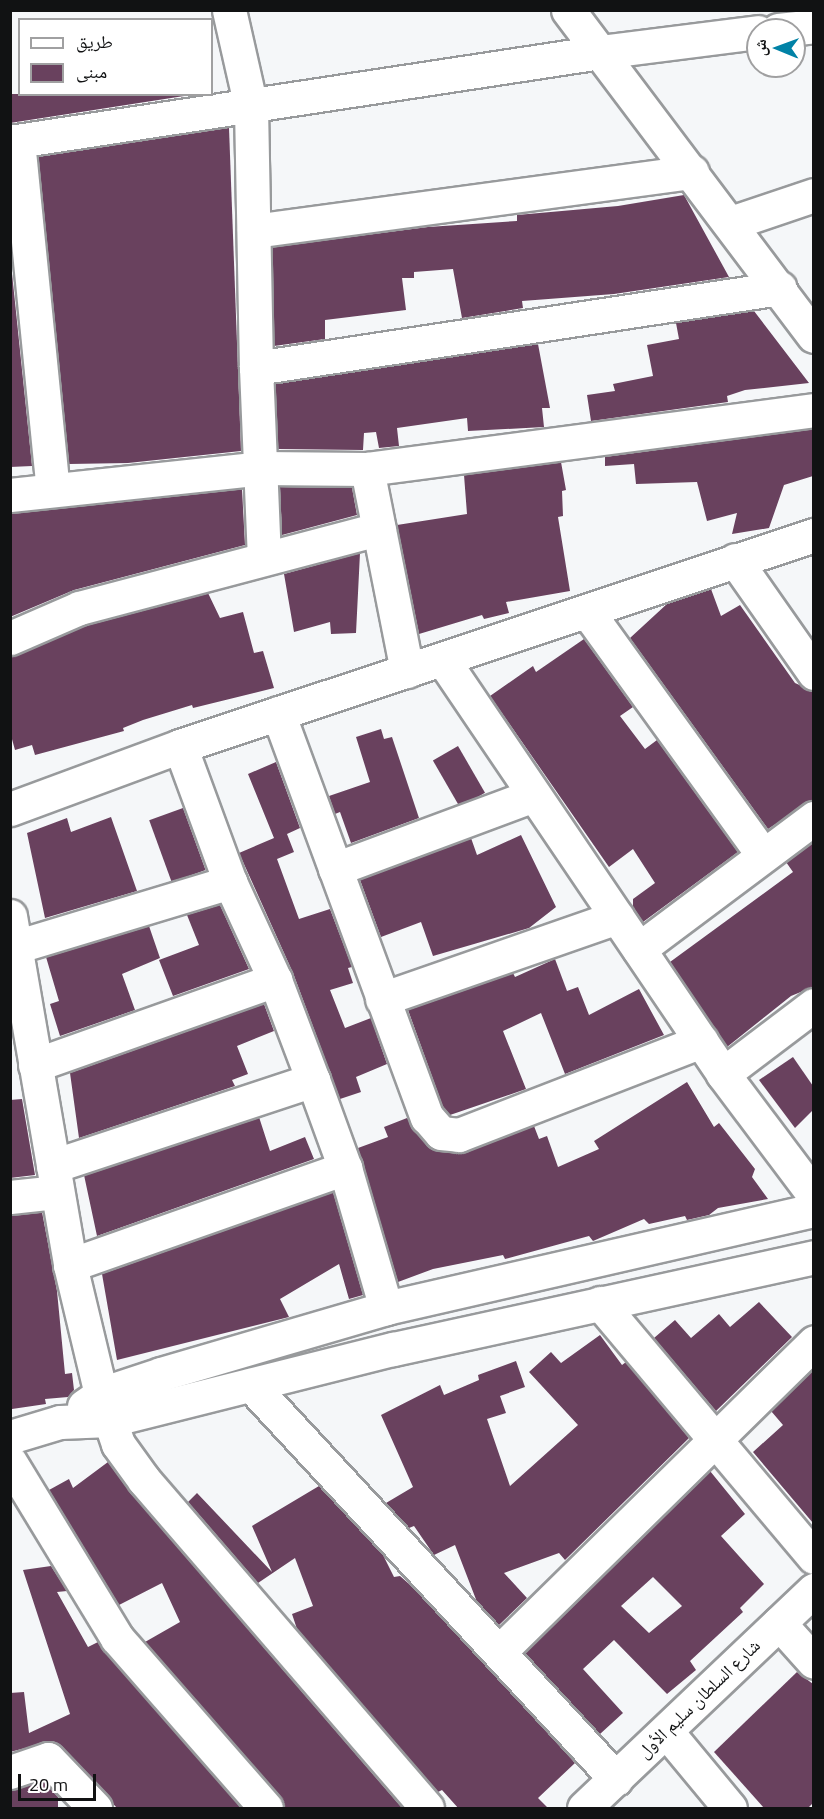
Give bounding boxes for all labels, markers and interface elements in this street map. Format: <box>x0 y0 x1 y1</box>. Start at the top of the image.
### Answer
legend <box>18 18 213 96</box>
north arrow <box>746 18 806 78</box>
text: طريق <box>76 28 113 55</box>
text: ش <box>748 39 772 56</box>
text: مبنى <box>76 58 107 85</box>
street label: شارع السلطان سليم الأول <box>633 1635 765 1763</box>
scale bar <box>21 1762 99 1800</box>
text: 20 m <box>29 1771 68 1798</box>

